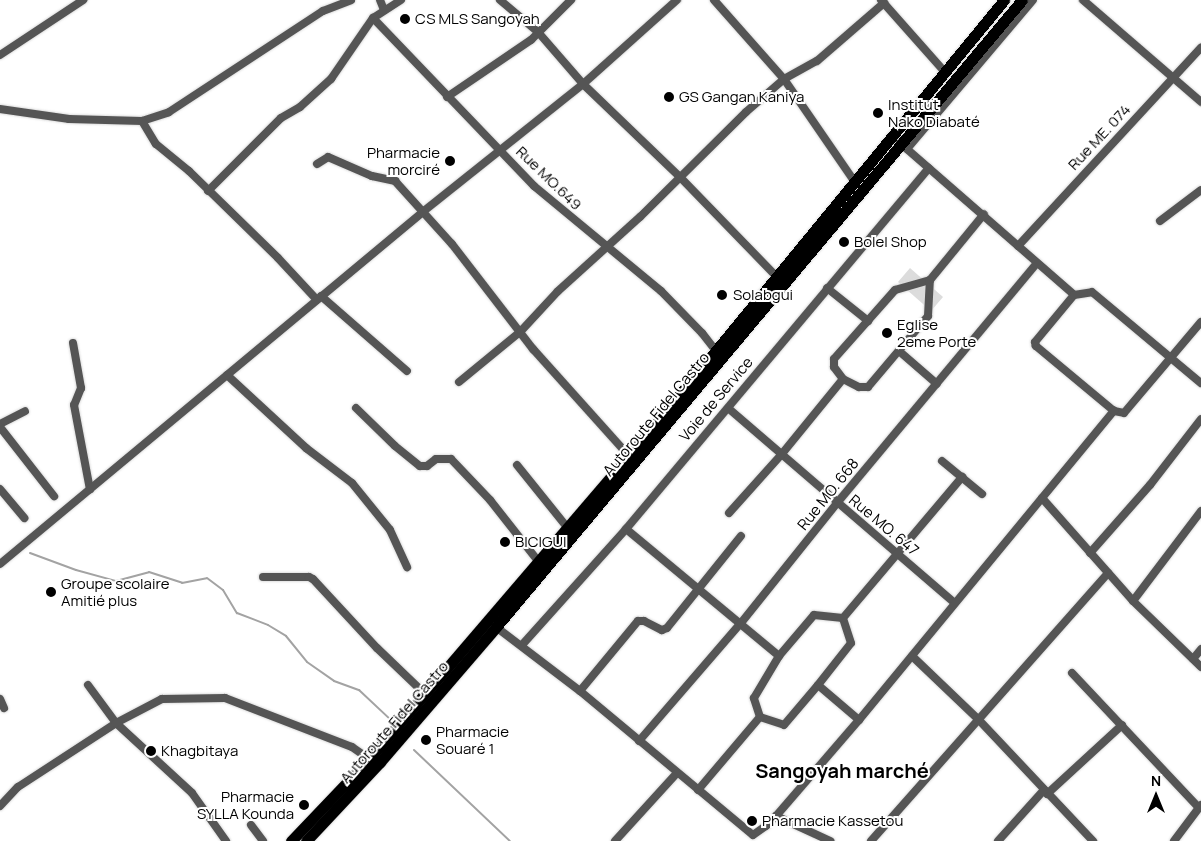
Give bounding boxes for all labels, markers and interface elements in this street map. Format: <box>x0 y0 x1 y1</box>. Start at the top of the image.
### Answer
place label: CS MLS Sangoyah <box>415 10 540 28</box>
marker: CS MLS Sangoyah <box>399 13 411 25</box>
place label: GS Gangan Kaniya <box>679 88 804 106</box>
marker: GS Gangan Kaniya <box>663 91 675 103</box>
place label: Institut Nako Diabaté <box>888 95 980 130</box>
street label: Rue ME. 074 <box>1064 101 1134 173</box>
marker: Institut Nako Diabaté <box>872 107 884 119</box>
street label: Rue MO.649 <box>513 142 585 214</box>
place label: Pharmacie morciré <box>367 143 440 178</box>
marker: Pharmacie morciré <box>444 155 456 167</box>
place label: Bolel Shop <box>854 233 927 251</box>
marker: Bolel Shop <box>838 236 850 248</box>
place label: Solabgui <box>733 286 793 304</box>
marker: Solabgui <box>715 288 729 302</box>
place label: Eglise 2eme Porte <box>897 315 976 350</box>
marker: Eglise 2eme Porte <box>881 327 893 339</box>
street label: Autoroute Fidel Castro <box>599 349 713 479</box>
street label: Voie de Service <box>676 353 756 445</box>
street label: Rue MO. 668 <box>794 455 862 533</box>
street label: Rue MO. 647 <box>846 491 922 559</box>
place label: BICIGUI <box>515 533 567 551</box>
marker: BICIGUI <box>499 536 511 548</box>
place label: Groupe scolaire Amitié plus <box>61 574 169 609</box>
marker: Groupe scolaire Amitié plus <box>45 586 57 598</box>
street label: Autoroute Fidel Castro <box>336 657 452 787</box>
place label: Pharmacie Souaré 1 <box>436 722 509 757</box>
marker: Pharmacie Souaré 1 <box>420 734 432 746</box>
place label: Khagbitaya <box>161 742 238 760</box>
marker: Khagbitaya <box>145 745 157 757</box>
district label: Sangoyah marché <box>755 758 929 782</box>
north arrow <box>1131 771 1181 821</box>
text: N <box>1151 771 1161 790</box>
place label: Pharmacie SYLLA Kounda <box>197 787 294 822</box>
marker: Pharmacie SYLLA Kounda <box>298 799 310 811</box>
place label: Pharmacie Kassetou <box>762 812 903 830</box>
marker: Pharmacie Kassetou <box>746 815 758 827</box>

